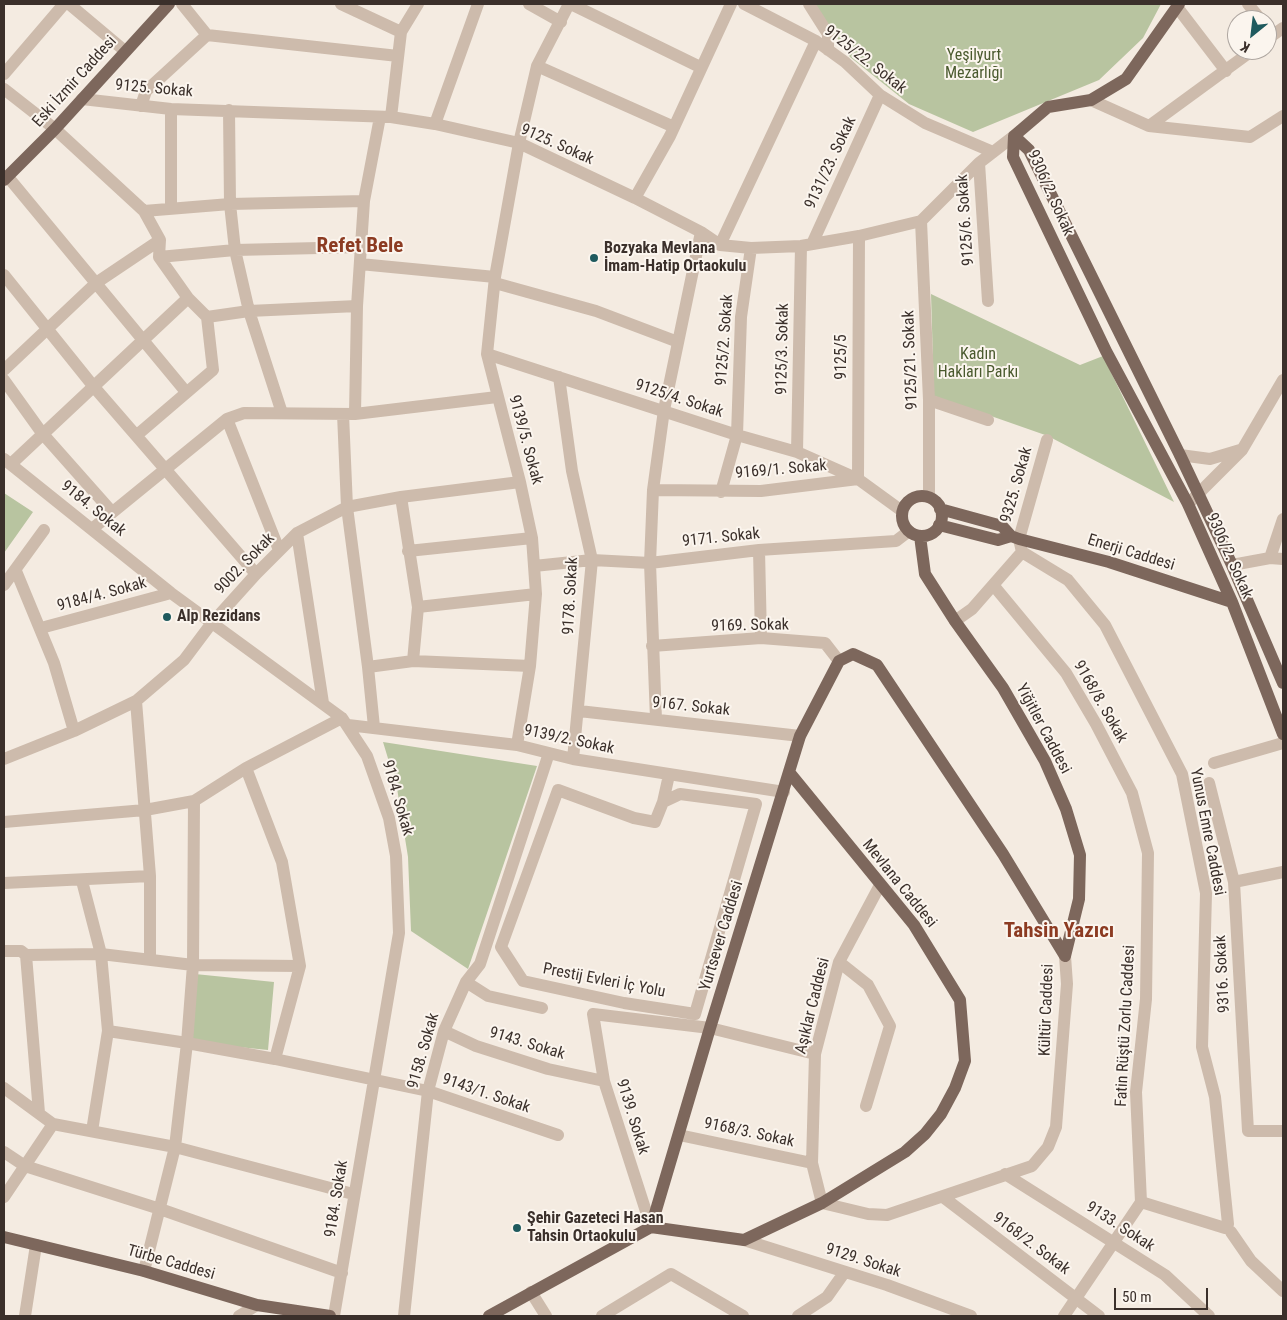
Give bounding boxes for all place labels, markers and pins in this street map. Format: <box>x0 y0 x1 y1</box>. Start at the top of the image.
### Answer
place label: Bozyaka Mevlana İmam-Hatip Ortaokulu <box>604 239 746 277</box>
marker: Bozyaka Mevlana İmam-Hatip Ortaokulu <box>588 252 600 264</box>
place label: Alp Rezidans <box>177 607 261 627</box>
marker: Alp Rezidans <box>161 611 173 623</box>
place label: Şehir Gazeteci Hasan Tahsin Ortaokulu <box>527 1209 664 1247</box>
marker: Şehir Gazeteci Hasan Tahsin Ortaokulu <box>511 1222 523 1234</box>

